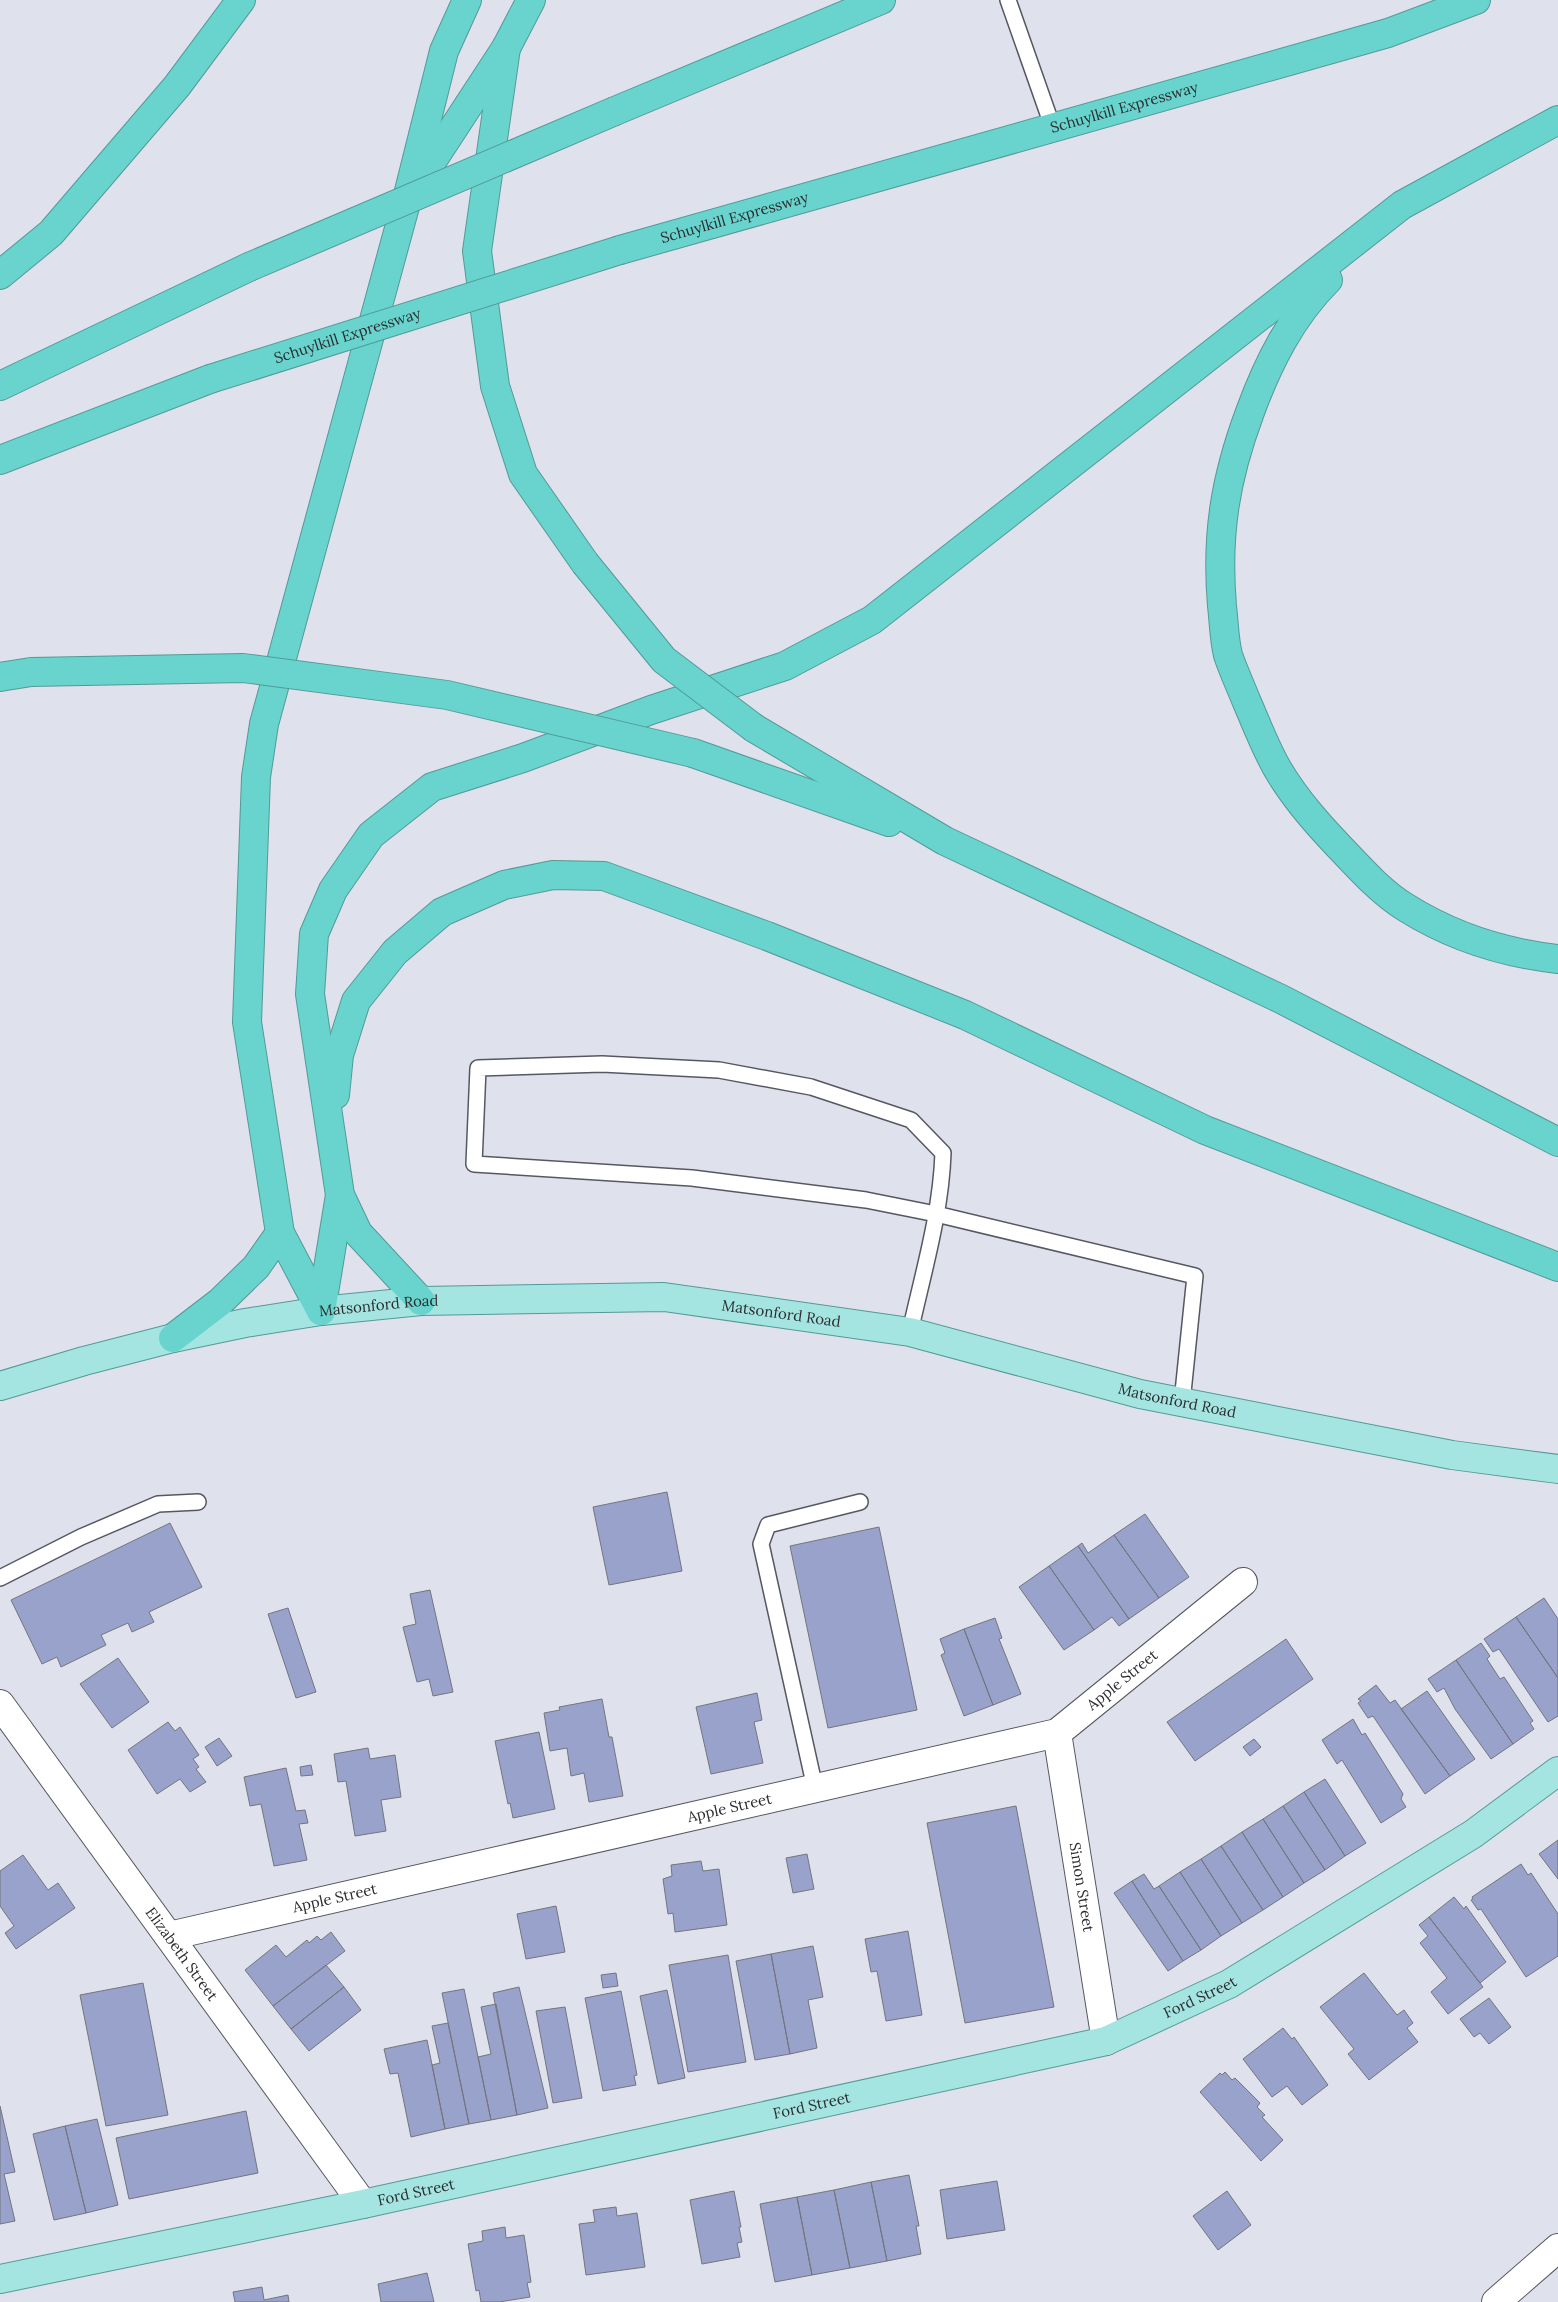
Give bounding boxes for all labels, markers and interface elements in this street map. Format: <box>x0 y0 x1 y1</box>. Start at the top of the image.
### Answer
street label: Schuylkill Expressway <box>1048 77 1200 137</box>
street label: Schuylkill Expressway <box>658 187 811 247</box>
street label: Schuylkill Expressway <box>271 303 423 367</box>
street label: Matsonford Road <box>318 1291 439 1320</box>
street label: Matsonford Road <box>721 1295 842 1331</box>
street label: Matsonford Road <box>1116 1379 1238 1422</box>
street label: Apple Street <box>1082 1645 1162 1715</box>
street label: Apple Street <box>684 1788 774 1826</box>
street label: Simon Street <box>1066 1841 1099 1933</box>
street label: Apple Street <box>290 1879 379 1917</box>
street label: Elizabeth Street <box>142 1903 222 2004</box>
street label: Ford Street <box>1160 1971 1240 2022</box>
street label: Ford Street <box>771 2087 852 2123</box>
street label: Ford Street <box>376 2174 457 2210</box>

